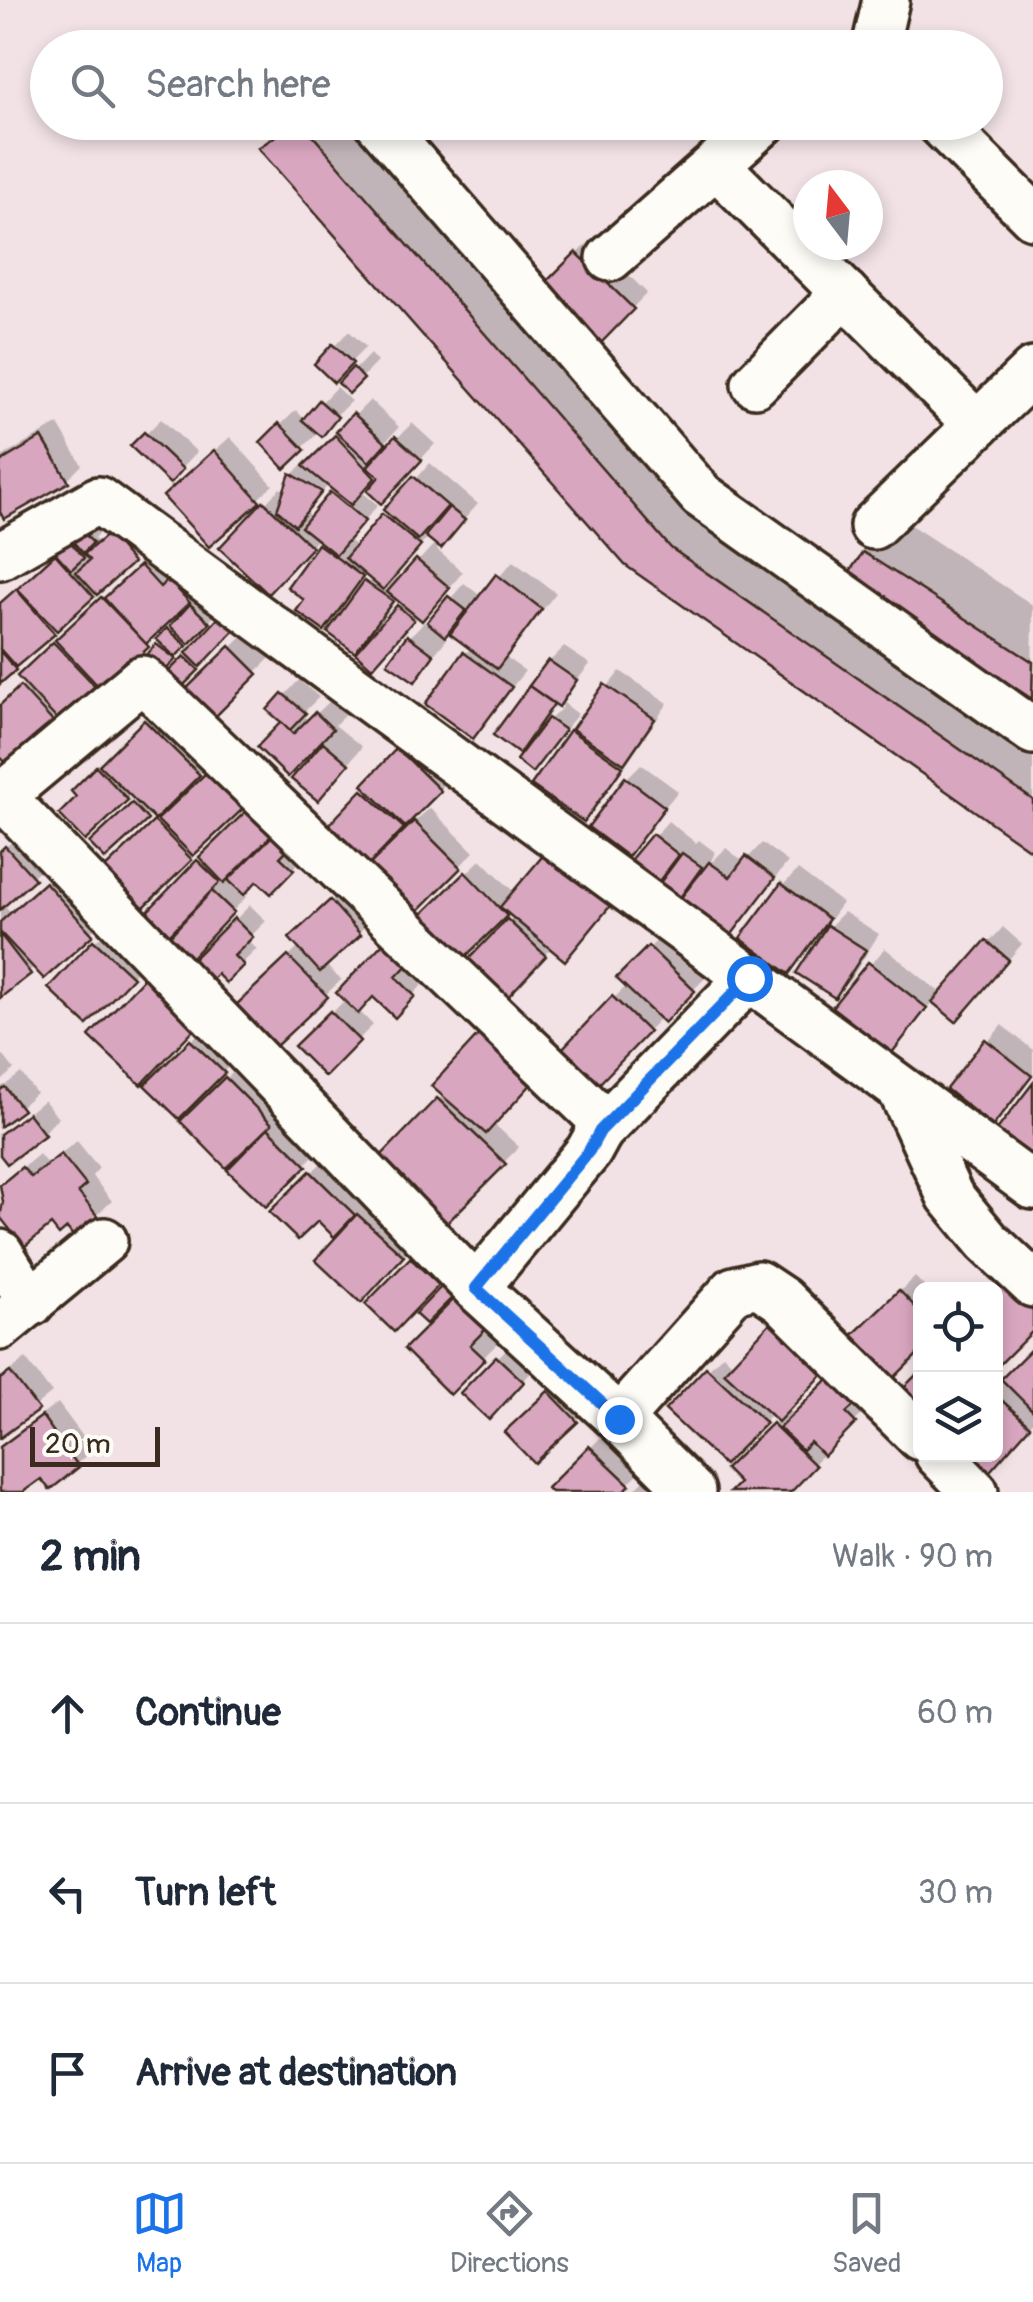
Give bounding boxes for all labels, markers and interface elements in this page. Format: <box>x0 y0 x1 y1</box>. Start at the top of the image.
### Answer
search box <box>30 30 1003 140</box>
icon: search <box>65 58 120 113</box>
text: Search here <box>145 61 331 109</box>
north arrow <box>793 170 883 260</box>
route start <box>727 956 773 1002</box>
map controls <box>913 1282 1003 1462</box>
button: locate <box>913 1282 1003 1372</box>
button: layers <box>913 1372 1003 1462</box>
route end <box>597 1397 643 1443</box>
scale bar <box>30 1422 160 1466</box>
text: 20 m <box>45 1427 111 1462</box>
text: 2 min <box>40 1531 141 1583</box>
text: Walk · 90 m <box>832 1537 993 1577</box>
icon: ahead <box>40 1686 95 1741</box>
text: Continue <box>135 1689 281 1737</box>
text: 60 m <box>917 1693 993 1733</box>
icon: left <box>40 1866 95 1921</box>
text: Turn left <box>135 1869 276 1917</box>
text: 30 m <box>918 1873 993 1913</box>
icon: arrive <box>40 2046 95 2101</box>
text: Arrive at destination <box>135 2049 457 2097</box>
tab: Map <box>132 2186 187 2281</box>
tab: Directions <box>450 2186 569 2281</box>
tab: Saved <box>832 2186 901 2281</box>

